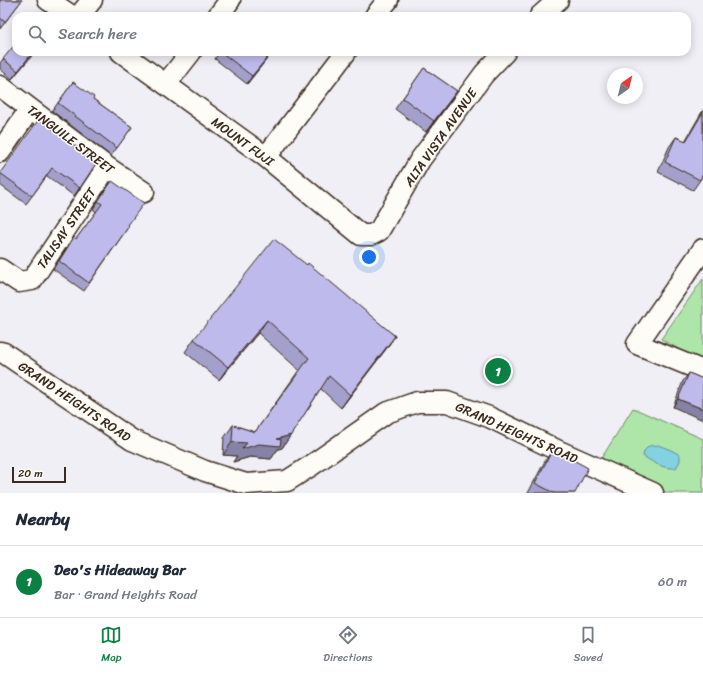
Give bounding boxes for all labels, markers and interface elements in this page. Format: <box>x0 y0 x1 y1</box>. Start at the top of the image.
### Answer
search box <box>12 12 691 56</box>
text: Search here <box>58 21 137 47</box>
icon: search <box>26 23 48 45</box>
north arrow <box>607 68 643 104</box>
street label: ALTA VISTA AVENUE <box>397 82 484 192</box>
street label: TANGUILE STREET <box>22 99 120 181</box>
street label: MOUNT FUJI <box>206 111 280 173</box>
street label: TALISAY STREET <box>31 182 103 274</box>
your location <box>359 247 379 267</box>
street label: GRAND HEIGHTS ROAD <box>13 355 136 448</box>
pin: 1 <box>485 356 511 386</box>
street label: GRAND HEIGHTS ROAD <box>452 395 582 470</box>
text: 20 m <box>18 464 43 483</box>
scale bar <box>12 465 66 484</box>
text: Nearby <box>16 504 70 534</box>
text: Deo's Hideaway Bar <box>54 557 185 583</box>
text: 1 <box>26 570 32 593</box>
text: 60 m <box>658 570 687 593</box>
text: Bar · Grand Heights Road <box>54 583 197 606</box>
tab: Map <box>100 624 122 667</box>
tab: Directions <box>323 624 373 667</box>
tab: Saved <box>574 624 603 667</box>

